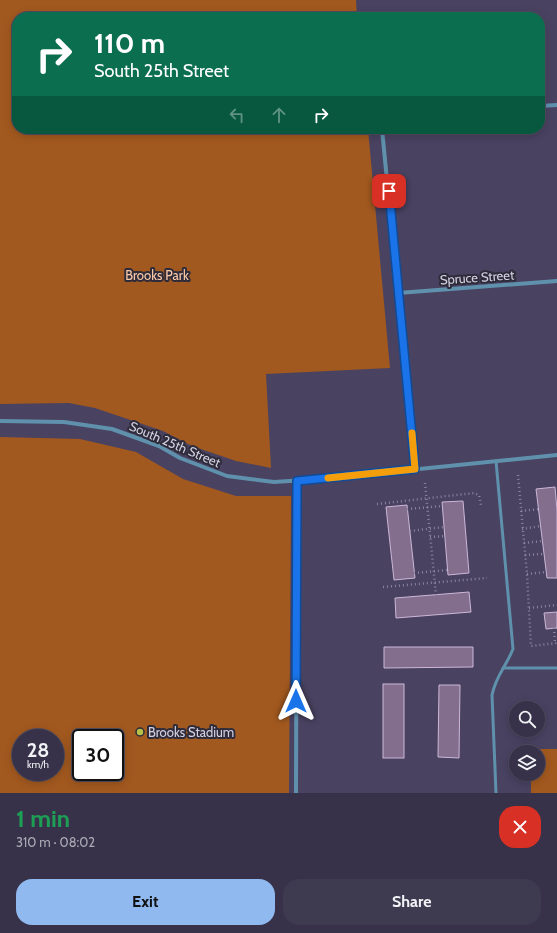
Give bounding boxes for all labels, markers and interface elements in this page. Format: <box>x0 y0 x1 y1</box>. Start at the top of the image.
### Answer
text: 110 m <box>94 26 165 60</box>
icon: right <box>28 28 80 80</box>
text: South 25th Street <box>94 60 229 82</box>
icon: left <box>226 104 248 126</box>
icon: ahead <box>268 104 290 126</box>
icon: right <box>310 104 332 126</box>
pin <box>372 174 406 208</box>
icon: arrive <box>378 180 400 202</box>
street label: Spruce Street <box>439 266 515 288</box>
park label: Brooks Park <box>125 267 189 283</box>
street label: South 25th Street <box>127 418 224 471</box>
position arrow <box>275 680 317 722</box>
map controls <box>509 701 545 781</box>
button: search <box>509 701 545 737</box>
place label: Brooks Stadium <box>148 724 234 740</box>
marker: Brooks Stadium <box>135 727 145 737</box>
speed limit sign: 30 <box>72 729 124 781</box>
text: 28 <box>27 738 49 762</box>
button: layers <box>509 745 545 781</box>
text: km/h <box>27 758 49 771</box>
text: 1 min <box>16 804 70 833</box>
button: close <box>499 806 541 848</box>
text: 310 m · 08:02 <box>16 834 95 850</box>
button: Exit <box>16 879 275 925</box>
button: Share <box>283 879 541 925</box>

